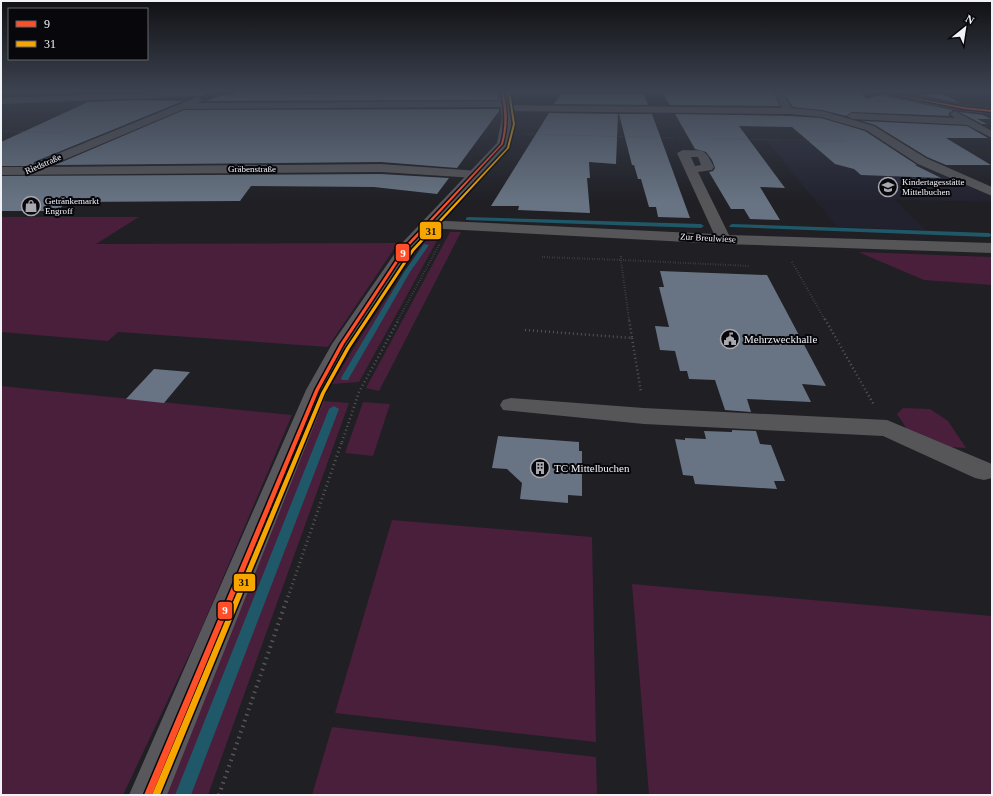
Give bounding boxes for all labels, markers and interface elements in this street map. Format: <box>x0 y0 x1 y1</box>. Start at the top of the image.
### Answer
legend <box>8 8 148 60</box>
north arrow <box>945 8 985 48</box>
text: N <box>964 12 976 27</box>
text: 9 <box>44 17 50 31</box>
text: 31 <box>44 37 56 51</box>
street label: Riedstraße <box>23 152 63 176</box>
street label: Gräbenstraße <box>228 164 276 174</box>
school or university icon: Kindertagesstätte Mittelbuchen <box>877 176 899 198</box>
place label: Kindertagesstätte Mittelbuchen <box>902 177 964 197</box>
shop icon: Getränkemarkt Engroff <box>20 195 42 217</box>
place label: Getränkemarkt Engroff <box>45 196 99 216</box>
line badge: 31 <box>419 221 442 240</box>
text: 31 <box>426 225 437 237</box>
street label: Zur Breulwiese <box>680 232 736 244</box>
line badge: 9 <box>395 243 410 262</box>
text: 9 <box>400 247 406 259</box>
public building icon: Mehrzweckhalle <box>719 328 741 350</box>
place label: Mehrzweckhalle <box>744 333 817 345</box>
building icon: TC Mittelbuchen <box>529 457 551 479</box>
place label: TC Mittelbuchen <box>554 462 630 474</box>
line badge: 31 <box>233 573 256 592</box>
text: 31 <box>239 576 250 588</box>
line badge: 9 <box>217 601 233 620</box>
text: 9 <box>222 604 228 616</box>

